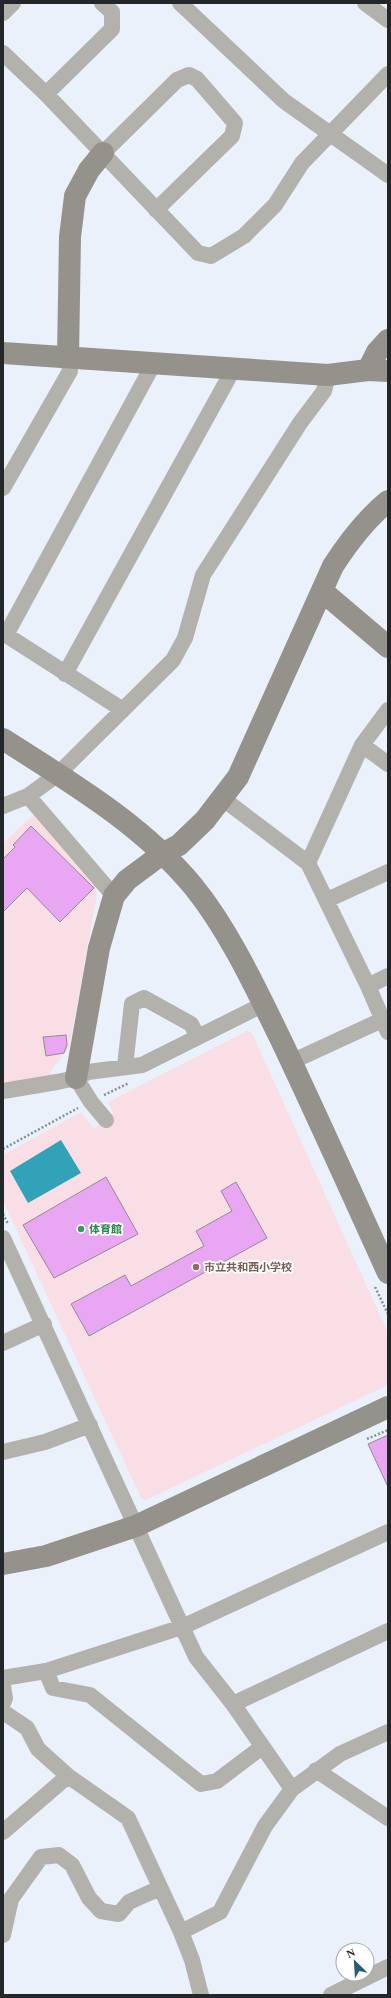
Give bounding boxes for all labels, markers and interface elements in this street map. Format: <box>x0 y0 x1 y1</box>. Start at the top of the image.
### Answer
place label: 体育館 <box>89 1223 122 1235</box>
marker: 体育館 <box>76 1224 86 1234</box>
place label: 市立共和西小学校 <box>204 1261 292 1273</box>
marker: 市立共和西小学校 <box>191 1262 201 1272</box>
north arrow <box>335 1942 375 1982</box>
text: N <box>345 1946 357 1960</box>

